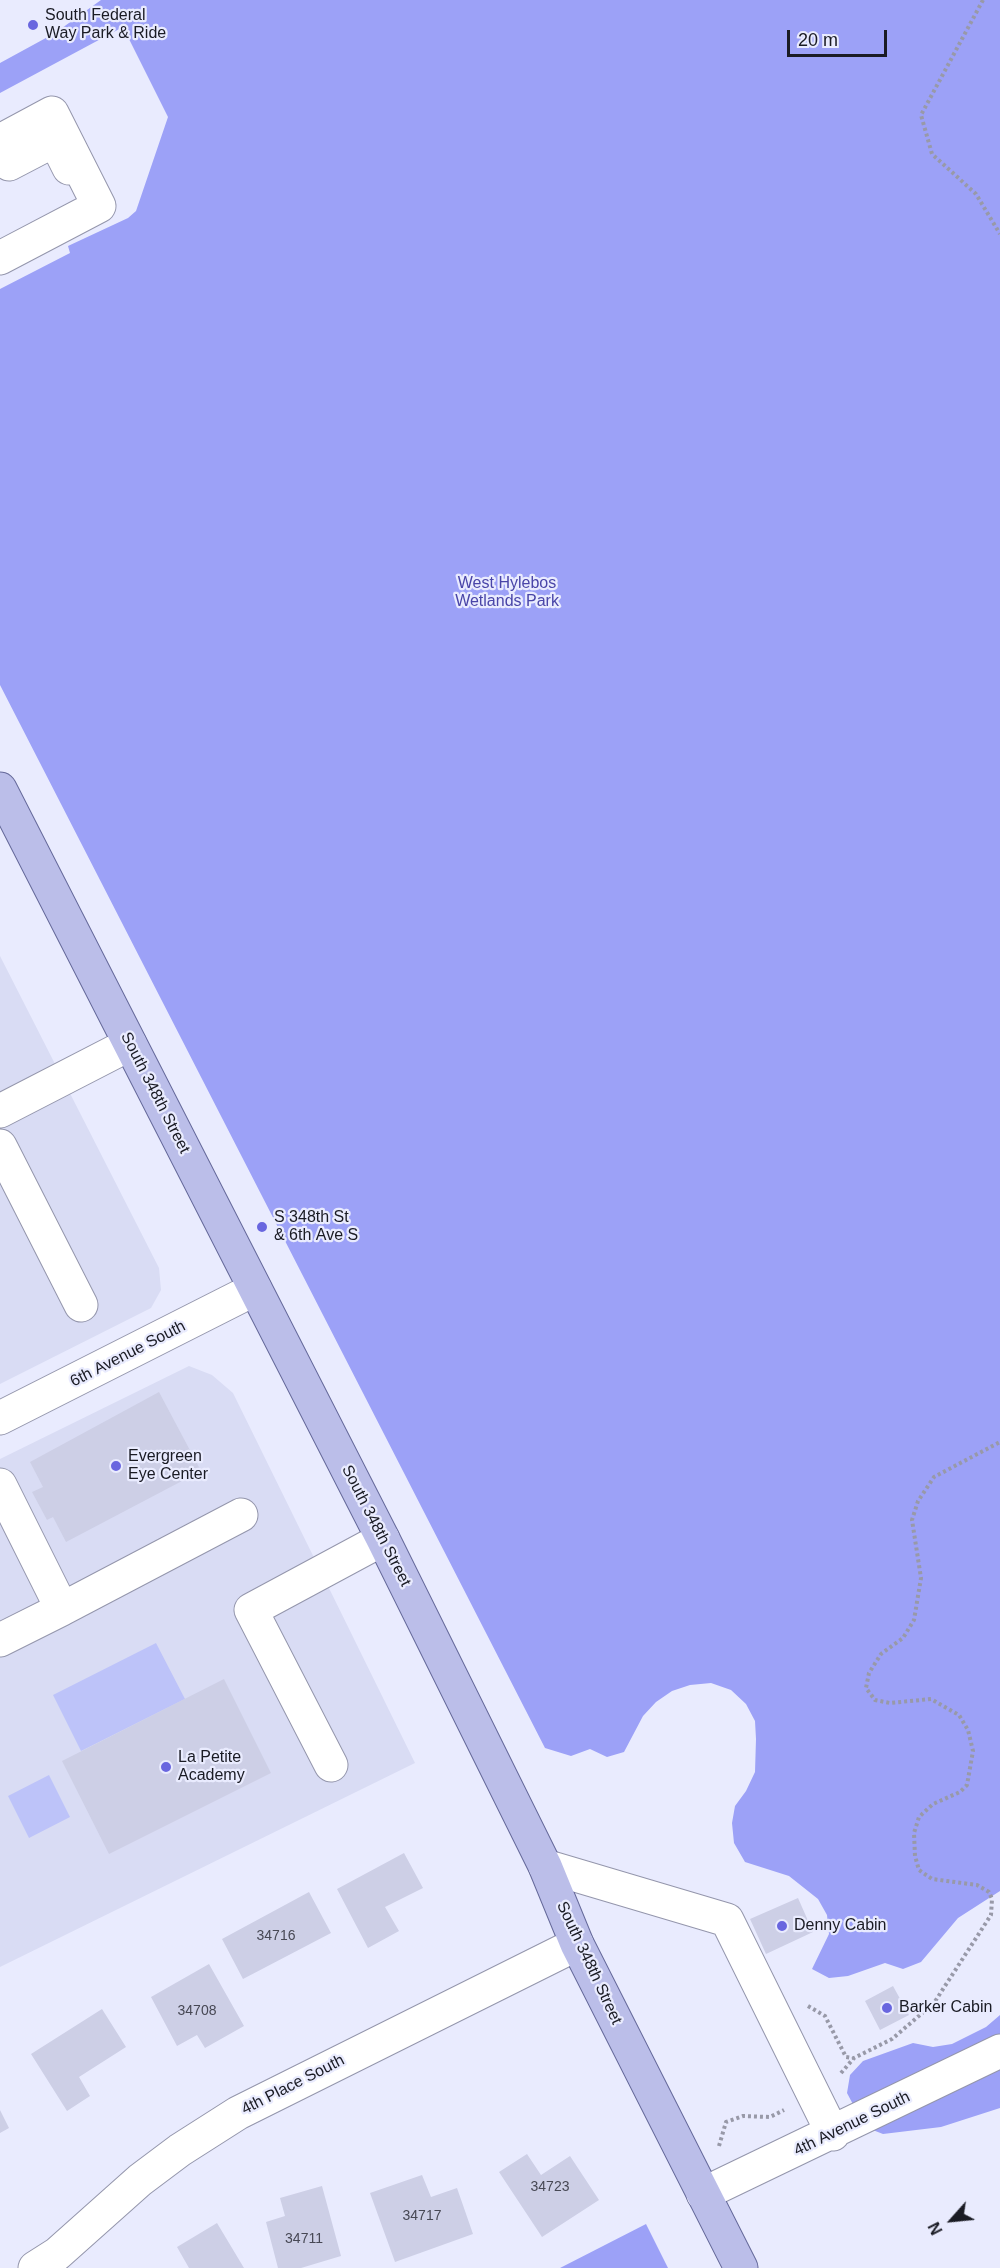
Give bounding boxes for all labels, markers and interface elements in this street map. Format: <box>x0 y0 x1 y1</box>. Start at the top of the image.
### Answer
place label: South Federal Way Park & Ride <box>45 6 166 44</box>
marker: South Federal Way Park & Ride <box>26 18 40 32</box>
scale bar <box>790 18 890 56</box>
text: 20 m <box>798 30 838 50</box>
park label: West Hylebos Wetlands Park <box>455 574 559 612</box>
street label: South 348th Street <box>116 1029 194 1157</box>
place label: S 348th St & 6th Ave S <box>274 1208 358 1246</box>
marker: S 348th St & 6th Ave S <box>255 1220 269 1234</box>
street label: 6th Avenue South <box>67 1317 189 1391</box>
place label: Evergreen Eye Center <box>128 1447 208 1485</box>
marker: Evergreen Eye Center <box>109 1459 123 1473</box>
street label: South 348th Street <box>337 1462 415 1590</box>
place label: La Petite Academy <box>178 1748 245 1786</box>
marker: La Petite Academy <box>159 1760 173 1774</box>
street label: South 348th Street <box>552 1898 626 2028</box>
place label: Denny Cabin <box>794 1916 886 1936</box>
marker: Denny Cabin <box>775 1919 789 1933</box>
house number: 34716 <box>257 1928 295 1944</box>
place label: Barker Cabin <box>899 1998 992 2018</box>
marker: Barker Cabin <box>880 2001 894 2015</box>
house number: 34708 <box>178 2003 216 2019</box>
street label: 4th Place South <box>238 2051 348 2119</box>
street label: 4th Avenue South <box>791 2088 913 2160</box>
house number: 34723 <box>531 2179 569 2195</box>
north arrow <box>922 2190 982 2250</box>
house number: 34717 <box>403 2208 441 2224</box>
text: N <box>925 2219 946 2237</box>
house number: 34711 <box>285 2231 323 2247</box>

